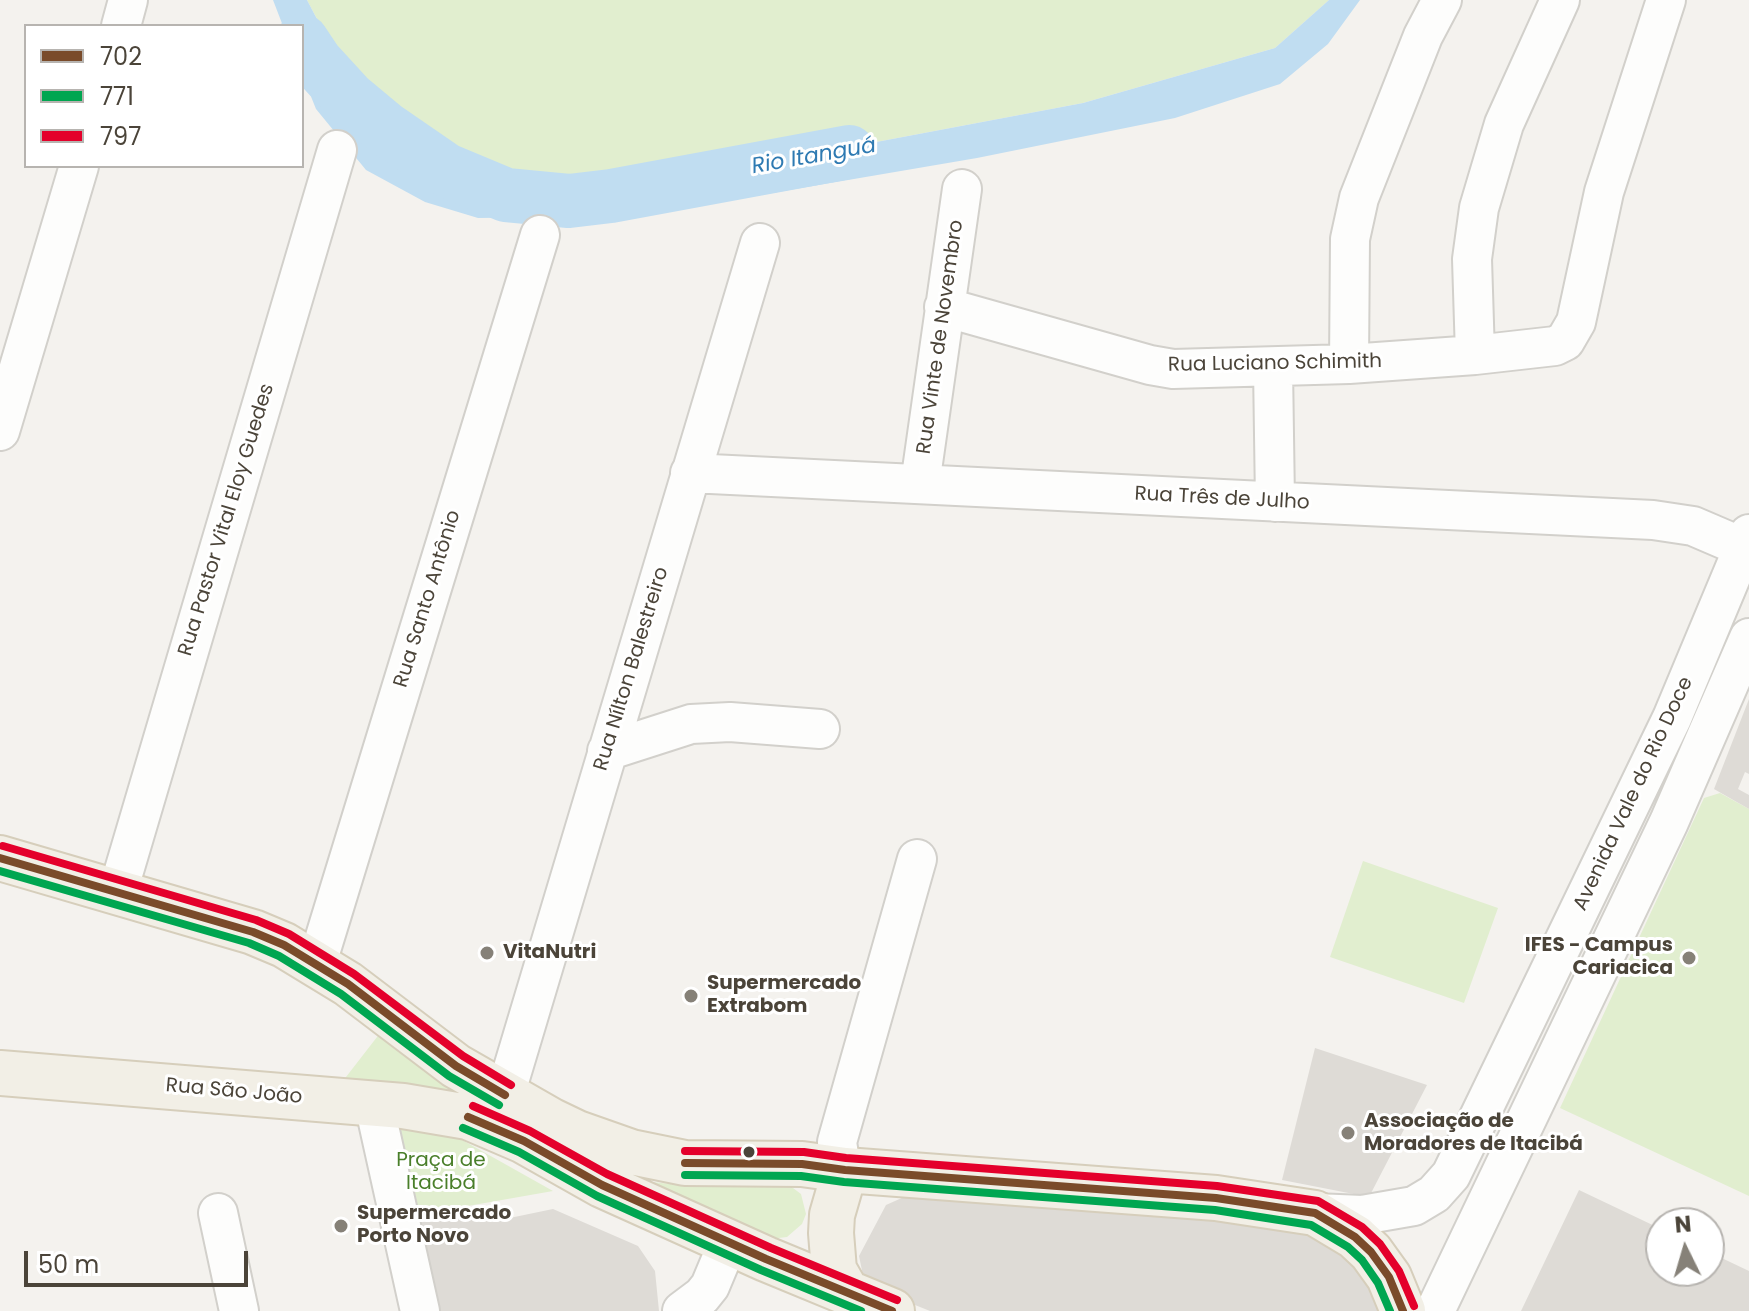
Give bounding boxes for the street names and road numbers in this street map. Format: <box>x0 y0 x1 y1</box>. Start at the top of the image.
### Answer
street label: Rua Vinte de Novembro <box>913 218 969 456</box>
street label: Rua Luciano Schimith <box>1168 350 1382 378</box>
street label: Rua Pastor Vital Eloy Guedes <box>174 381 280 659</box>
street label: Rua Três de Julho <box>1134 482 1310 516</box>
street label: Rua Santo Antônio <box>390 507 466 691</box>
street label: Rua Nílton Balestreiro <box>590 564 674 774</box>
street label: Avenida Vale do Rio Doce <box>1569 673 1699 915</box>
street label: Rua São João <box>165 1074 303 1110</box>

